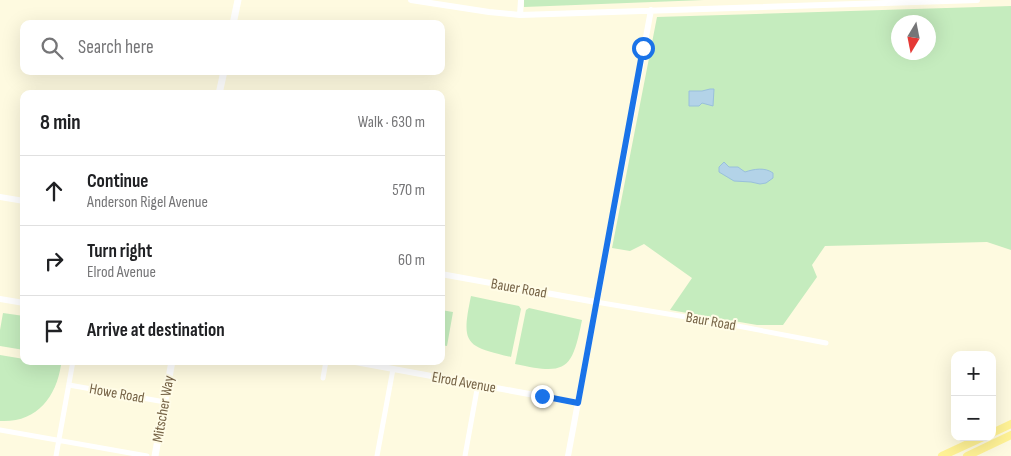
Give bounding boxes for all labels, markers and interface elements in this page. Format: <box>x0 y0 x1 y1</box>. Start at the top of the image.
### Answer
north arrow <box>891 15 936 60</box>
search box <box>20 20 445 75</box>
icon: search <box>38 34 66 62</box>
text: Search here <box>78 36 154 59</box>
route start <box>632 37 655 60</box>
text: 8 min <box>40 110 81 135</box>
text: Walk · 630 m <box>358 113 425 132</box>
text: Continue <box>87 170 148 193</box>
icon: ahead <box>40 177 68 205</box>
text: 570 m <box>392 181 425 200</box>
text: Anderson Rigel Avenue <box>87 193 208 212</box>
text: Turn right <box>87 240 152 263</box>
icon: right <box>40 247 68 275</box>
text: 60 m <box>398 251 425 270</box>
text: Elrod Avenue <box>87 263 156 282</box>
street label: Bauer Road <box>489 274 548 303</box>
street label: Baur Road <box>684 308 737 335</box>
icon: arrive <box>40 317 68 345</box>
text: Arrive at destination <box>87 319 225 342</box>
map controls <box>951 351 996 441</box>
button: + <box>951 351 996 396</box>
street label: Elrod Avenue <box>430 368 497 397</box>
street label: Mitscher Way <box>148 374 179 444</box>
street label: Howe Road <box>88 379 146 408</box>
route end <box>531 385 554 408</box>
button: − <box>951 396 996 441</box>

